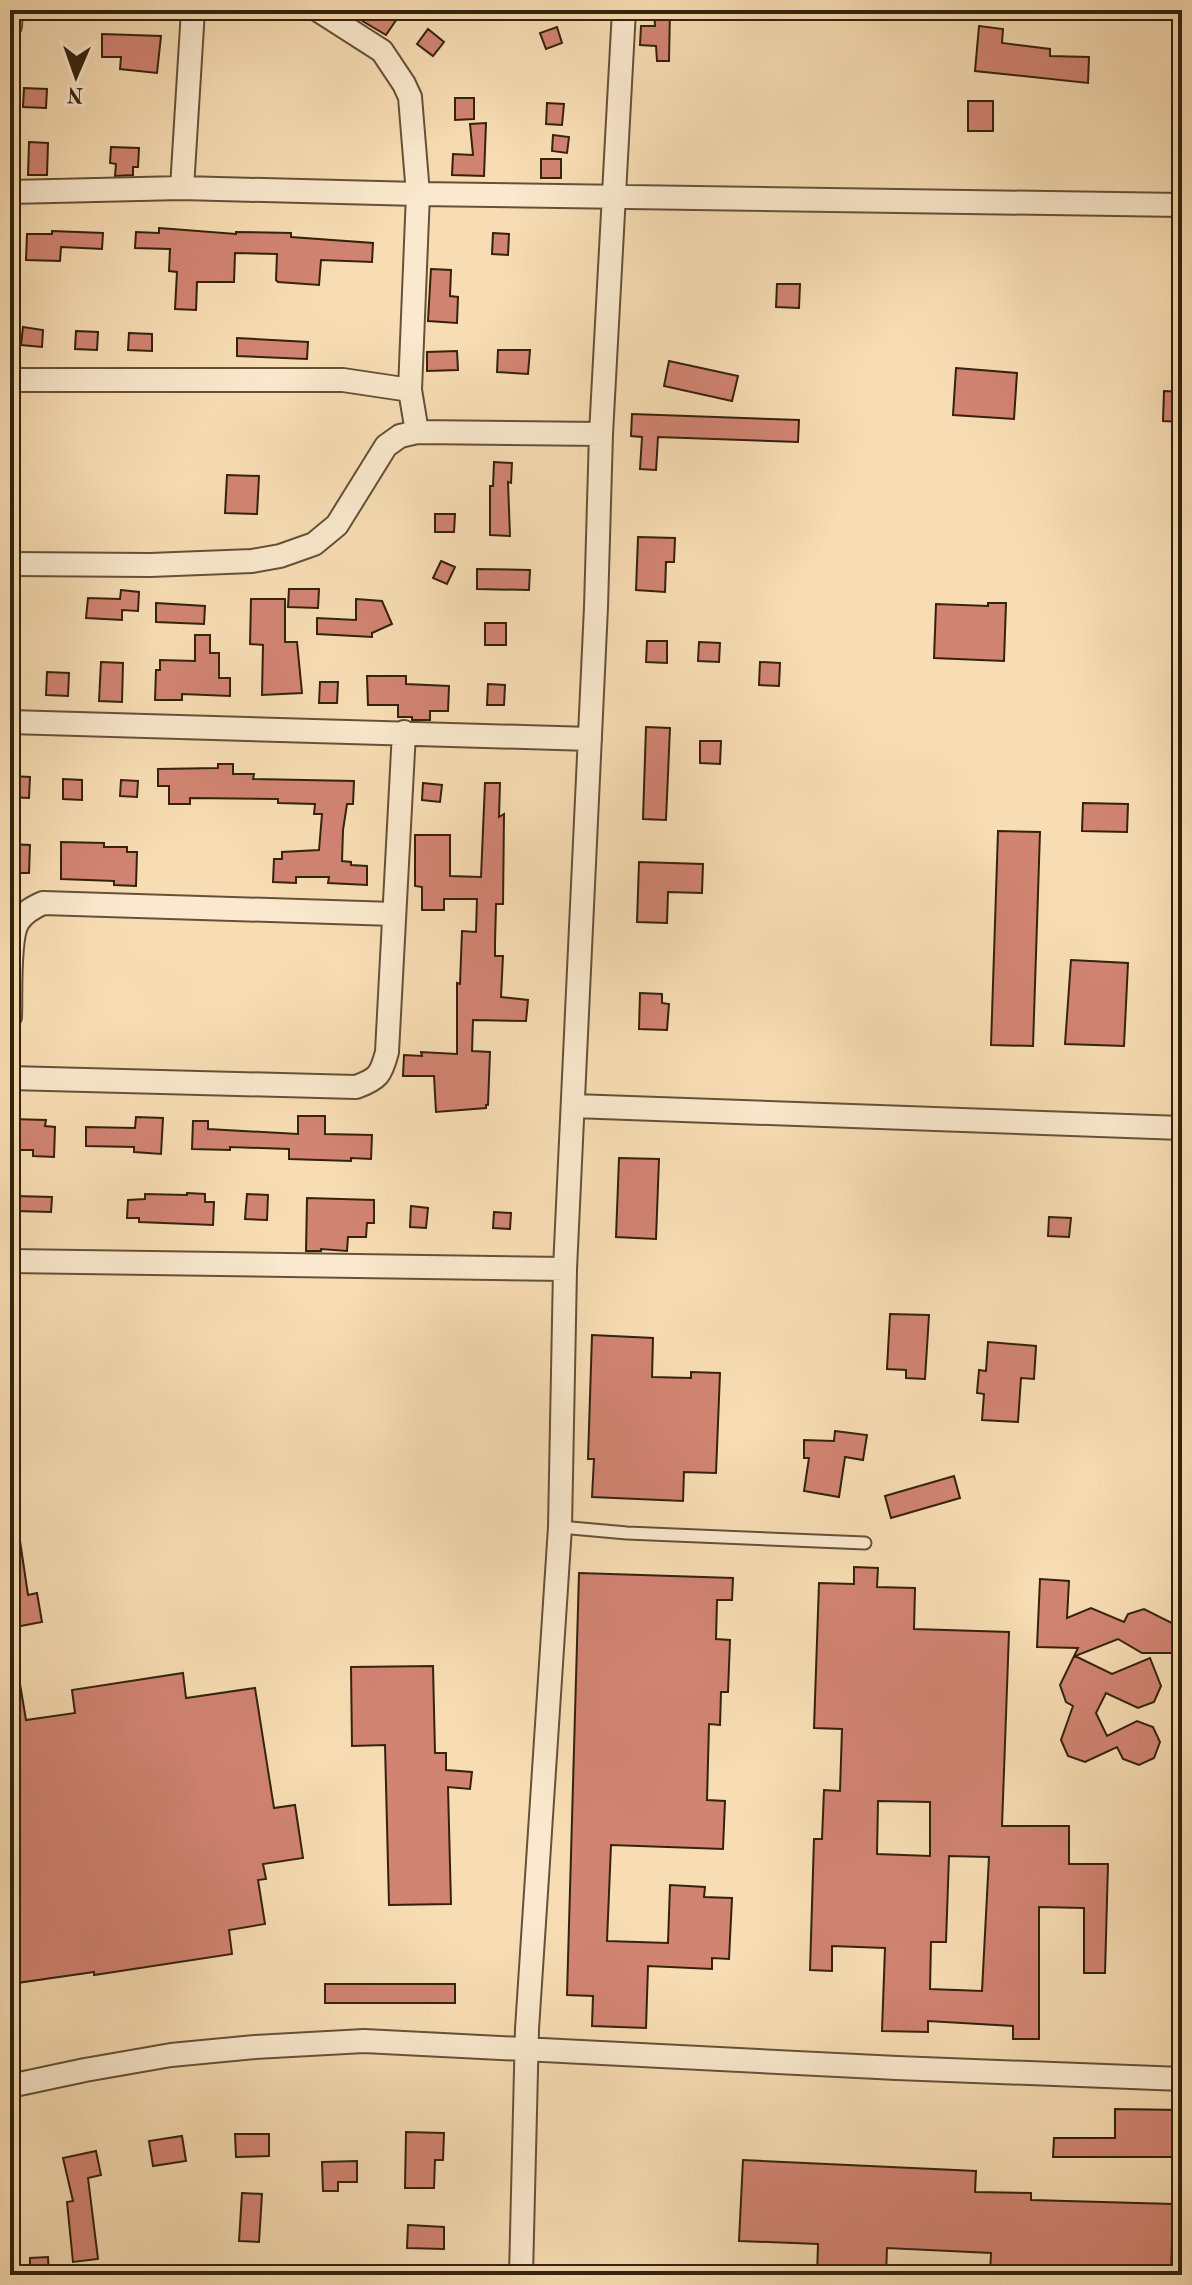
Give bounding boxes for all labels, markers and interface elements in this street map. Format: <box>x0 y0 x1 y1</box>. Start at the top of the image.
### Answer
north arrow <box>36 36 116 116</box>
text: N <box>66 83 84 105</box>

